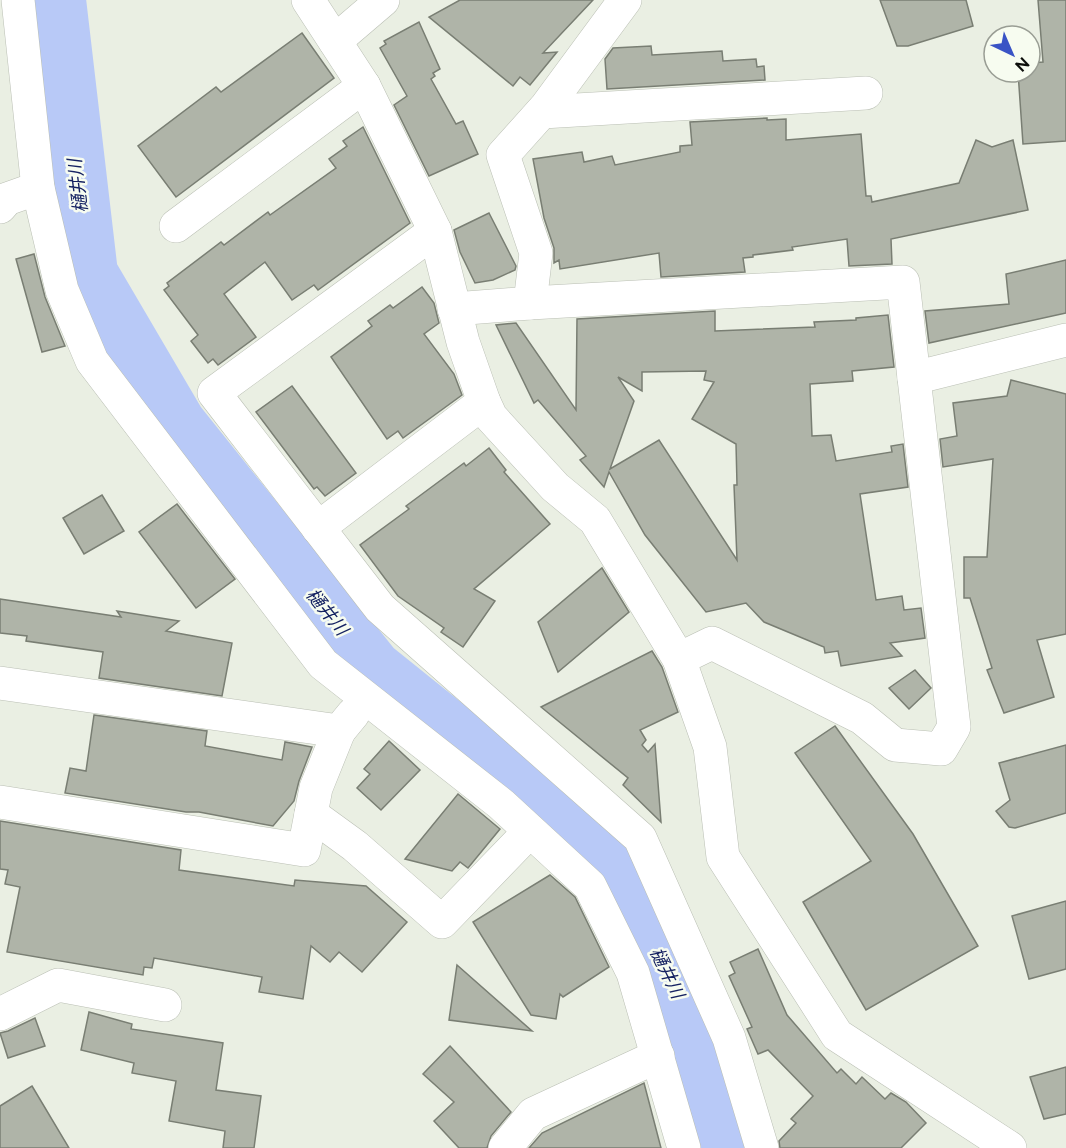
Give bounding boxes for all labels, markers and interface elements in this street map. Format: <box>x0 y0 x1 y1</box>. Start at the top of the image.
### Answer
north arrow <box>982 24 1042 84</box>
text: N <box>1011 53 1033 76</box>
water label: 樋井川 <box>64 156 91 214</box>
water label: 樋井川 <box>302 584 354 641</box>
water label: 樋井川 <box>646 944 690 1003</box>

